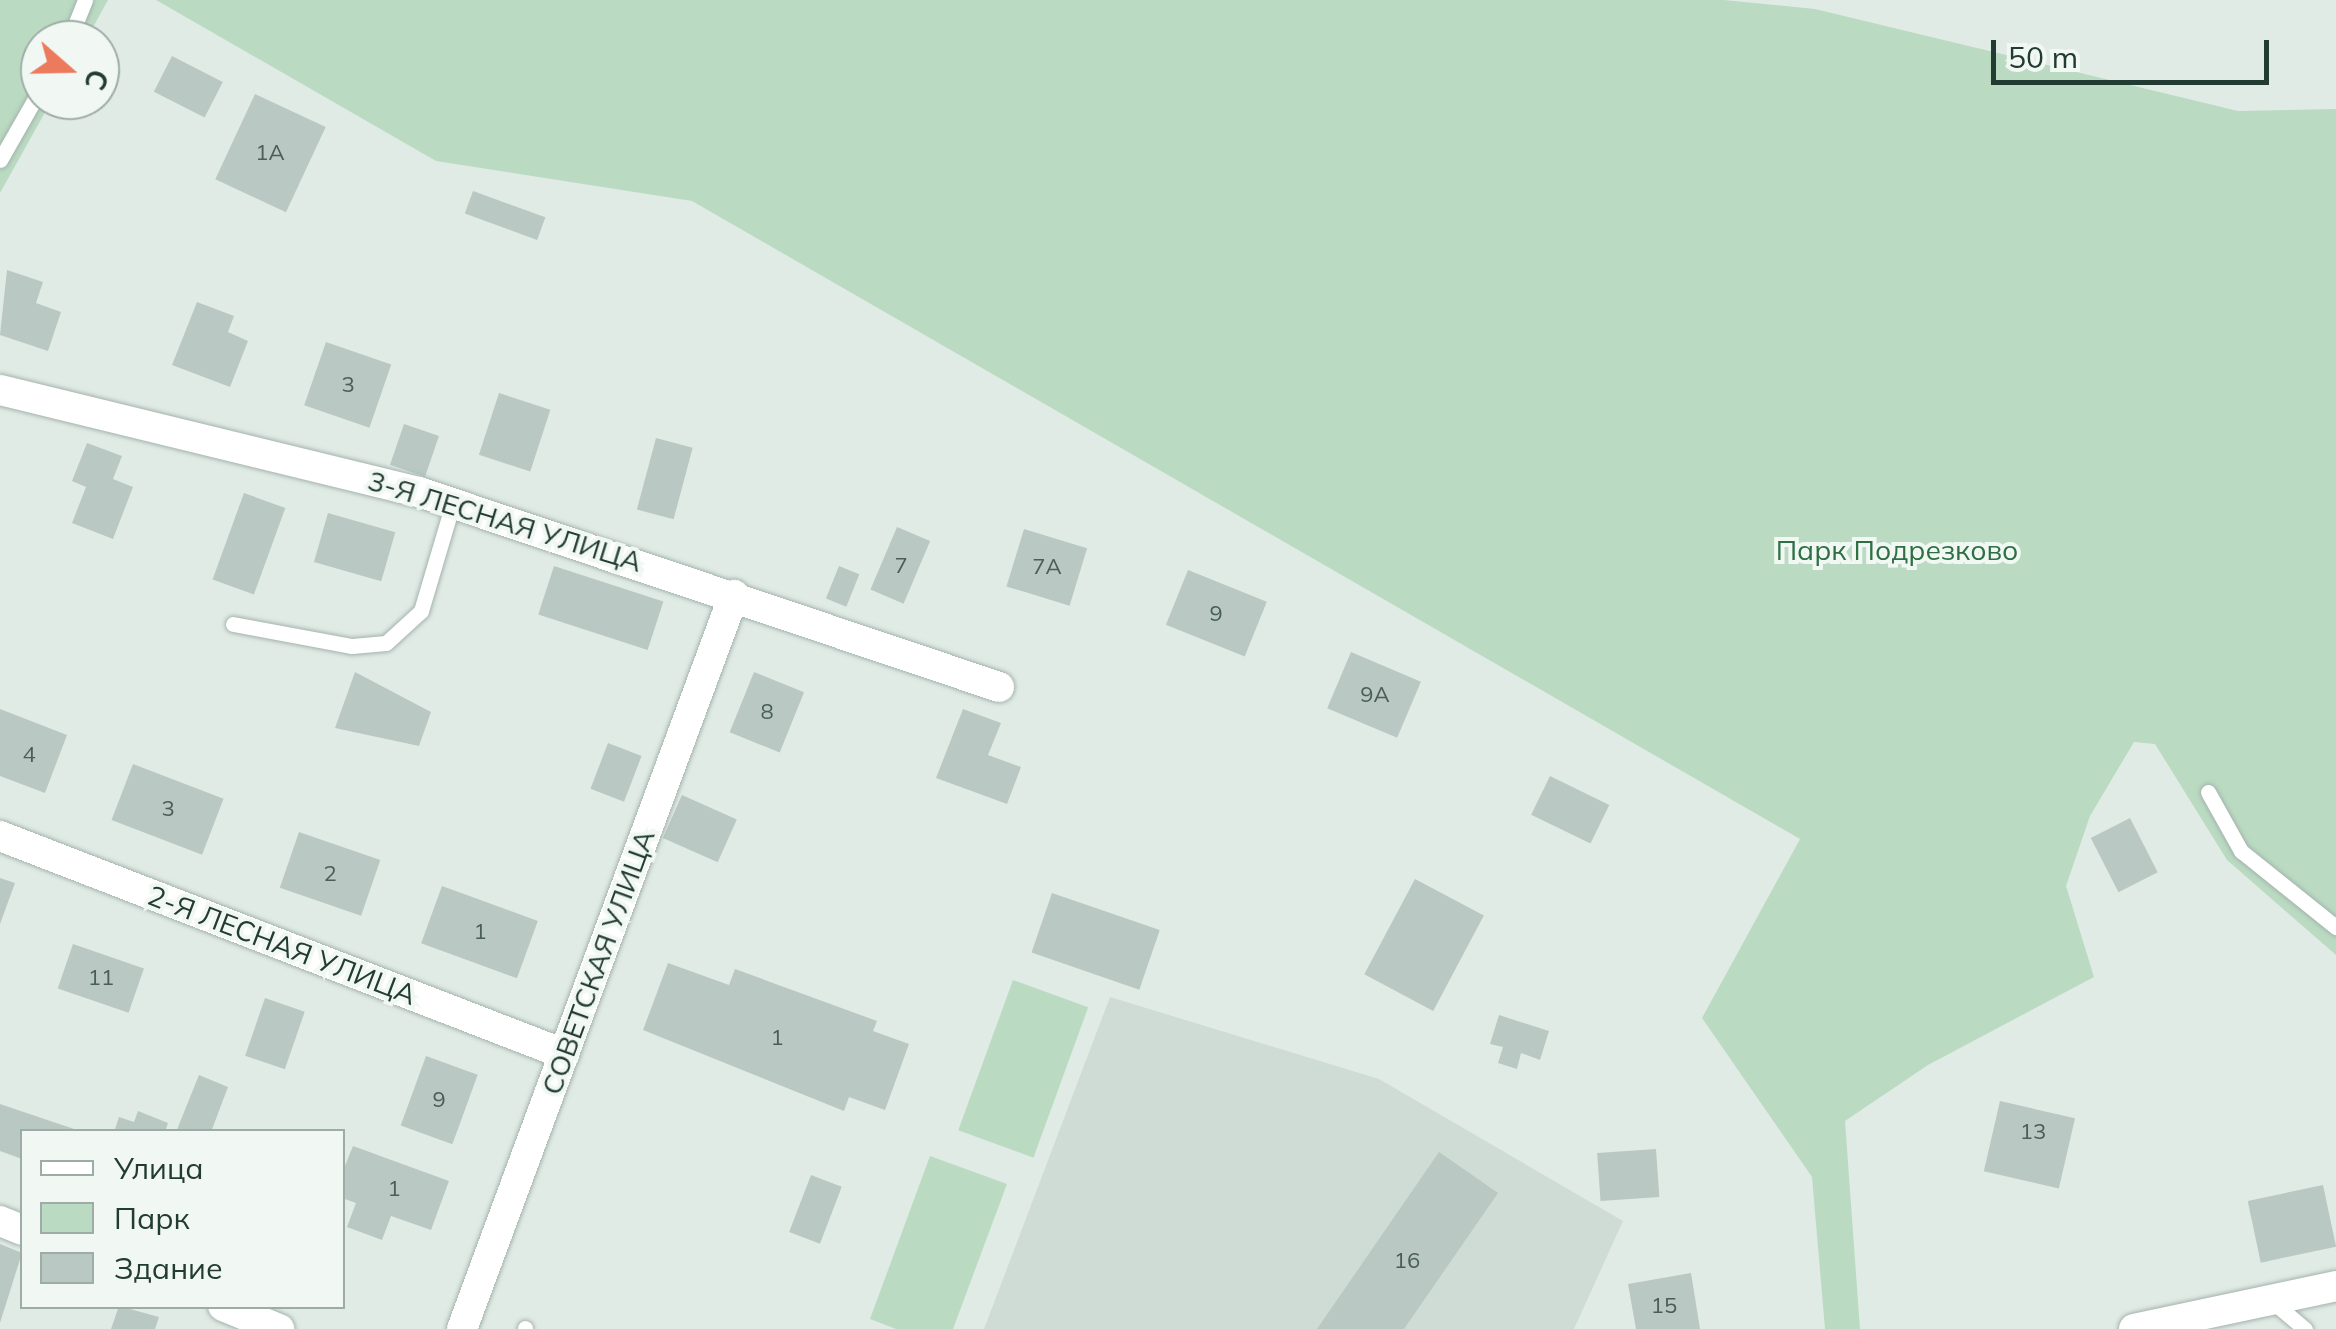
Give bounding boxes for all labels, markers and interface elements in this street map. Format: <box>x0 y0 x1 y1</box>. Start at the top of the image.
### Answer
north arrow <box>20 20 120 120</box>
scale bar <box>1996 20 2274 82</box>
text: 50 m <box>2008 38 2078 76</box>
text: С <box>77 65 117 95</box>
house number: 1А <box>255 140 285 166</box>
house number: 3 <box>341 372 355 398</box>
street label: 3-Я ЛЕСНАЯ УЛИЦА <box>364 463 646 579</box>
park label: Парк Подрезково <box>1776 533 2018 567</box>
house number: 7 <box>894 553 908 579</box>
house number: 7А <box>1032 554 1062 580</box>
house number: 9 <box>1209 601 1223 627</box>
house number: 9А <box>1360 682 1390 708</box>
house number: 8 <box>760 699 774 725</box>
house number: 4 <box>22 742 36 768</box>
house number: 3 <box>161 796 175 822</box>
street label: СОВЕТСКАЯ УЛИЦА <box>534 825 662 1099</box>
house number: 2 <box>323 861 337 887</box>
street label: 2-Я ЛЕСНАЯ УЛИЦА <box>143 878 421 1012</box>
house number: 1 <box>473 919 487 945</box>
house number: 11 <box>88 965 114 991</box>
house number: 1 <box>770 1025 784 1051</box>
house number: 9 <box>432 1087 446 1113</box>
house number: 13 <box>2020 1119 2046 1145</box>
legend <box>20 1129 345 1309</box>
text: Улица <box>114 1149 204 1187</box>
house number: 1 <box>387 1176 401 1202</box>
text: Парк <box>114 1199 190 1237</box>
house number: 16 <box>1394 1248 1420 1274</box>
text: Здание <box>114 1249 223 1287</box>
house number: 15 <box>1651 1293 1677 1319</box>

